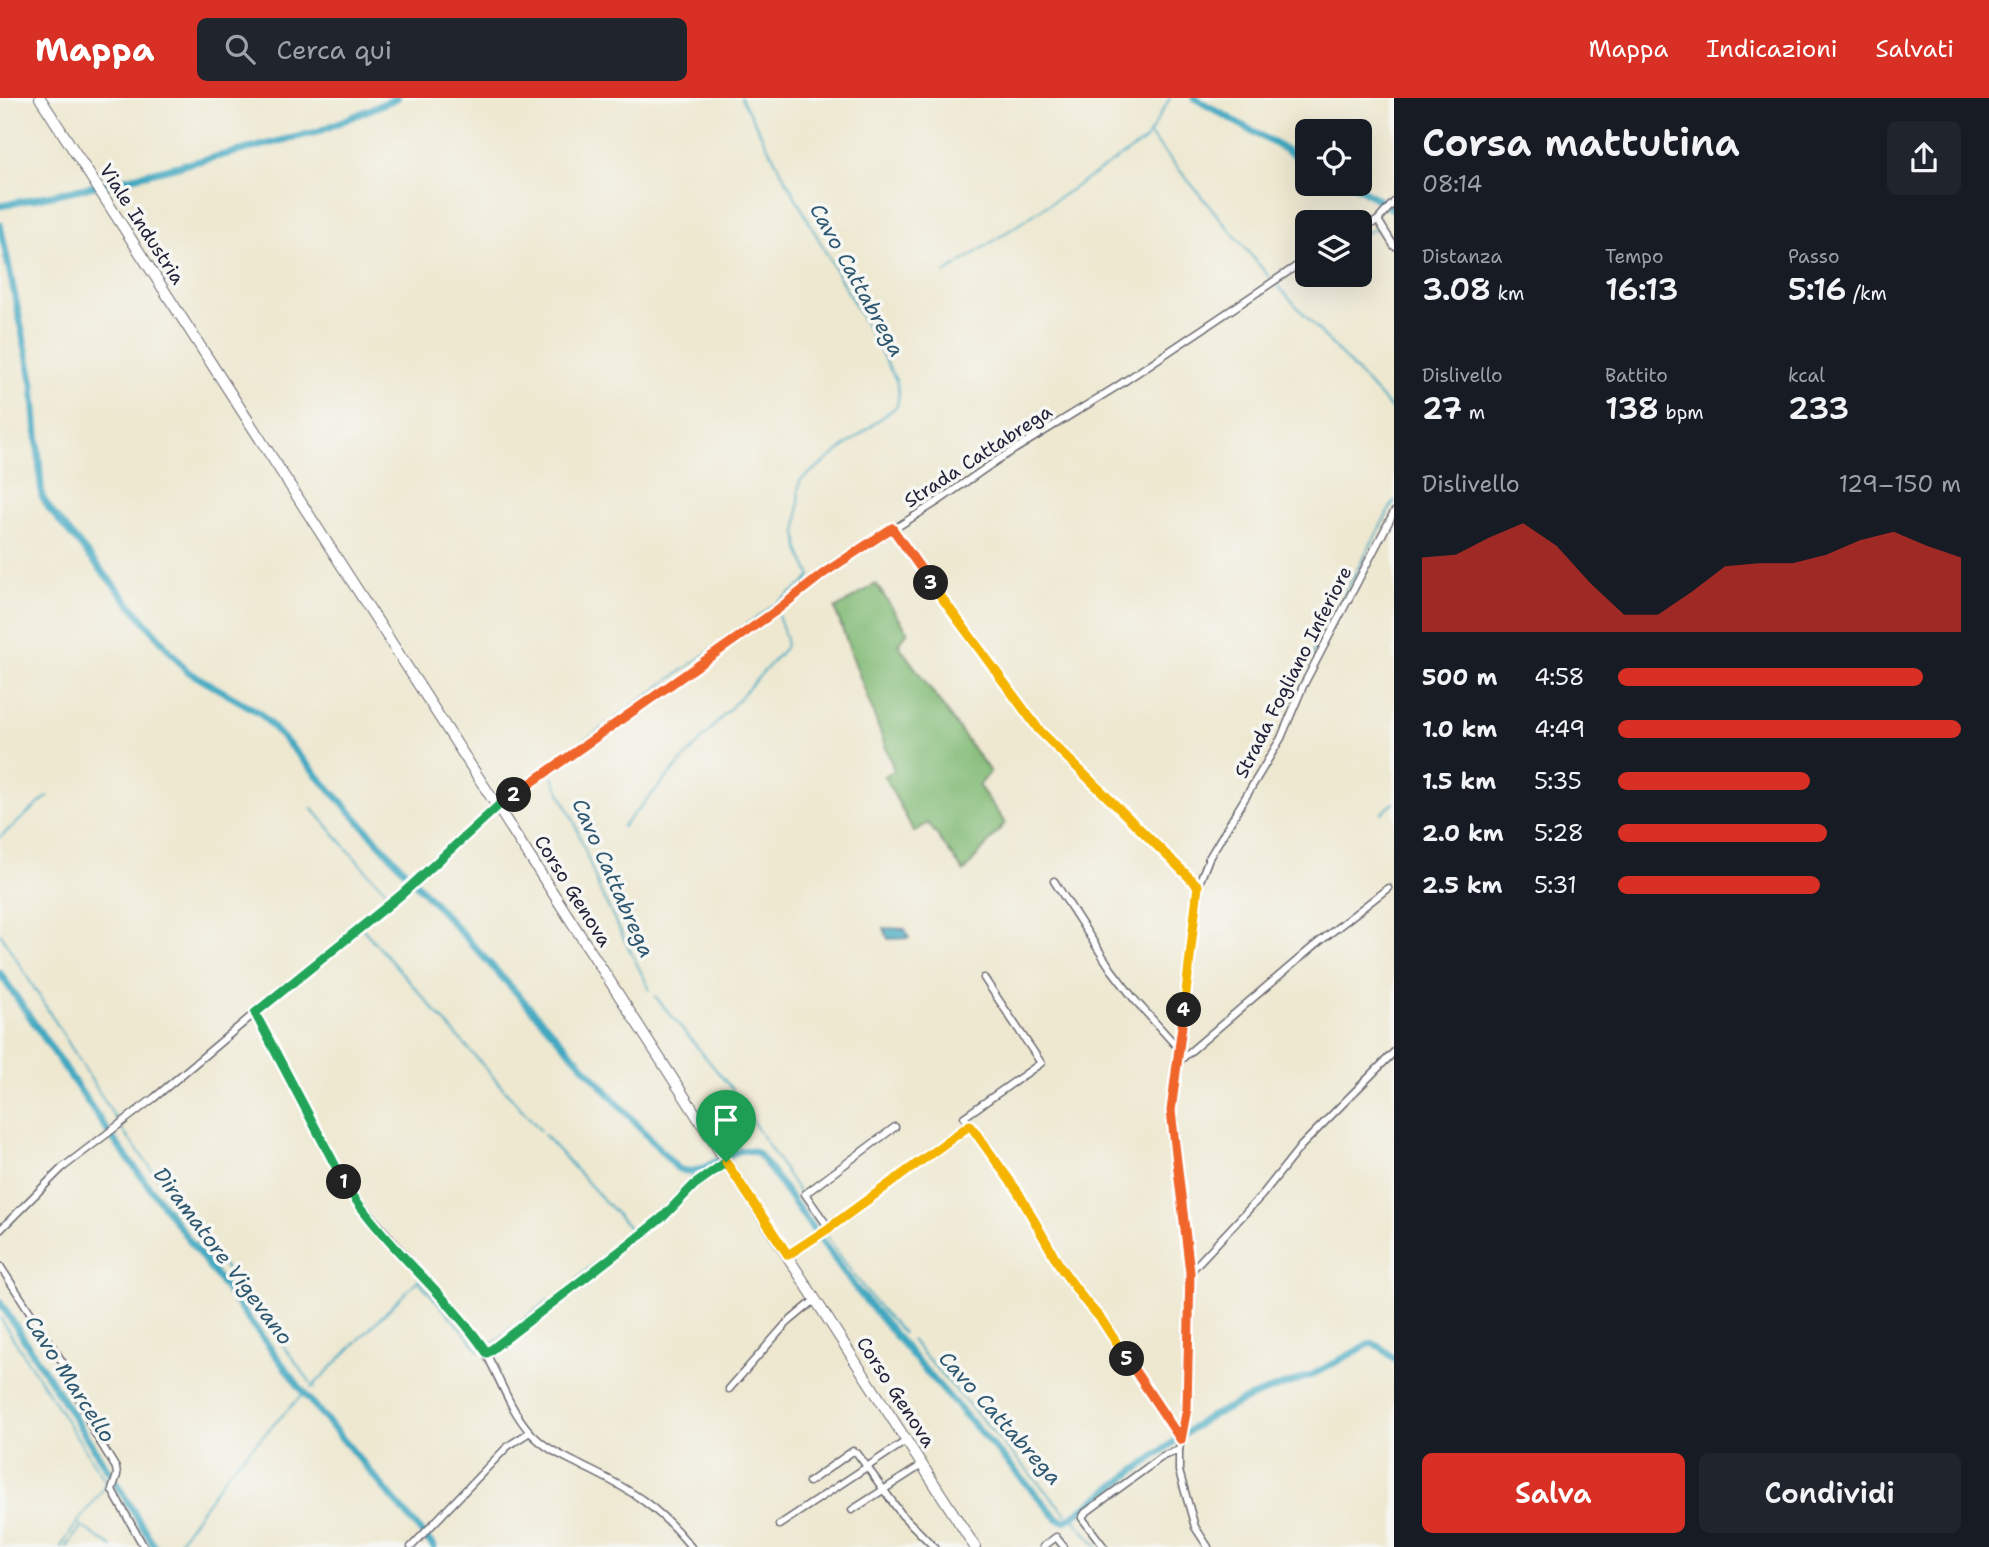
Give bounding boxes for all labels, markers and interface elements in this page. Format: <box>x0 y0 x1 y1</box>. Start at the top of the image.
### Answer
search box <box>197 18 687 81</box>
text: Mappa <box>35 27 155 72</box>
icon: search <box>221 30 259 68</box>
text: Cerca qui <box>277 32 392 67</box>
text: Mappa <box>1588 33 1668 65</box>
text: Indicazioni <box>1706 33 1838 65</box>
text: Salvati <box>1876 33 1954 65</box>
text: Corsa mattutina <box>1422 117 1740 168</box>
map controls <box>1295 119 1372 287</box>
button: locate <box>1295 119 1372 196</box>
button: share <box>1887 121 1961 195</box>
street label: Viale Industria <box>94 159 190 289</box>
text: 08:14 <box>1422 169 1482 199</box>
water label: Cavo Cattabrega <box>803 198 911 362</box>
button: layers <box>1295 210 1372 287</box>
text: Distanza <box>1422 244 1502 269</box>
text: Tempo <box>1605 244 1664 269</box>
text: Passo <box>1788 244 1839 269</box>
text: 3.08 <box>1422 269 1491 310</box>
text: 16:13 <box>1605 269 1678 310</box>
text: 5:16 <box>1788 269 1846 310</box>
text: km <box>1491 281 1524 306</box>
text: /km <box>1846 281 1887 306</box>
text: Dislivello <box>1422 363 1503 388</box>
text: Battito <box>1605 363 1668 388</box>
text: kcal <box>1788 363 1825 388</box>
text: 27 <box>1422 388 1462 429</box>
text: 138 <box>1605 388 1659 429</box>
text: 233 <box>1788 388 1849 429</box>
street label: Strada Cattabrega <box>899 399 1057 513</box>
text: m <box>1462 400 1485 425</box>
text: bpm <box>1659 400 1704 425</box>
text: Dislivello <box>1422 469 1520 499</box>
text: 129–150 m <box>1839 469 1961 499</box>
street label: Strada Fogliano Inferiore <box>1229 562 1357 782</box>
pin: 3 <box>914 566 948 601</box>
text: 3 <box>924 570 937 595</box>
text: 500 m <box>1422 662 1497 692</box>
text: 4:58 <box>1534 662 1585 692</box>
text: 1.0 km <box>1422 714 1497 744</box>
text: 4:49 <box>1534 714 1585 744</box>
text: 1.5 km <box>1422 766 1496 796</box>
text: 5:35 <box>1534 766 1582 796</box>
pin: 2 <box>496 778 532 812</box>
text: 2 <box>507 782 520 807</box>
water label: Cavo Cattabrega <box>565 794 661 962</box>
text: 2.0 km <box>1422 818 1504 848</box>
text: 5:28 <box>1534 818 1584 848</box>
street label: Corso Genova <box>529 830 617 952</box>
text: 2.5 km <box>1422 870 1503 900</box>
text: 5:31 <box>1534 870 1577 900</box>
pin: 4 <box>1166 992 1202 1028</box>
text: 4 <box>1177 997 1190 1022</box>
pin <box>696 1090 756 1162</box>
icon: arrive <box>707 1101 745 1139</box>
water label: Diramatore Vigevano <box>147 1161 299 1351</box>
pin: 1 <box>326 1164 362 1200</box>
text: 1 <box>339 1169 348 1194</box>
water label: Cavo Marcello <box>18 1310 122 1448</box>
street label: Corso Genova <box>851 1332 941 1452</box>
pin: 5 <box>1110 1342 1144 1376</box>
water label: Cavo Cattabrega <box>932 1345 1068 1491</box>
text: 5 <box>1121 1346 1132 1371</box>
button: Salva <box>1422 1453 1685 1533</box>
button: Condividi <box>1699 1453 1961 1533</box>

